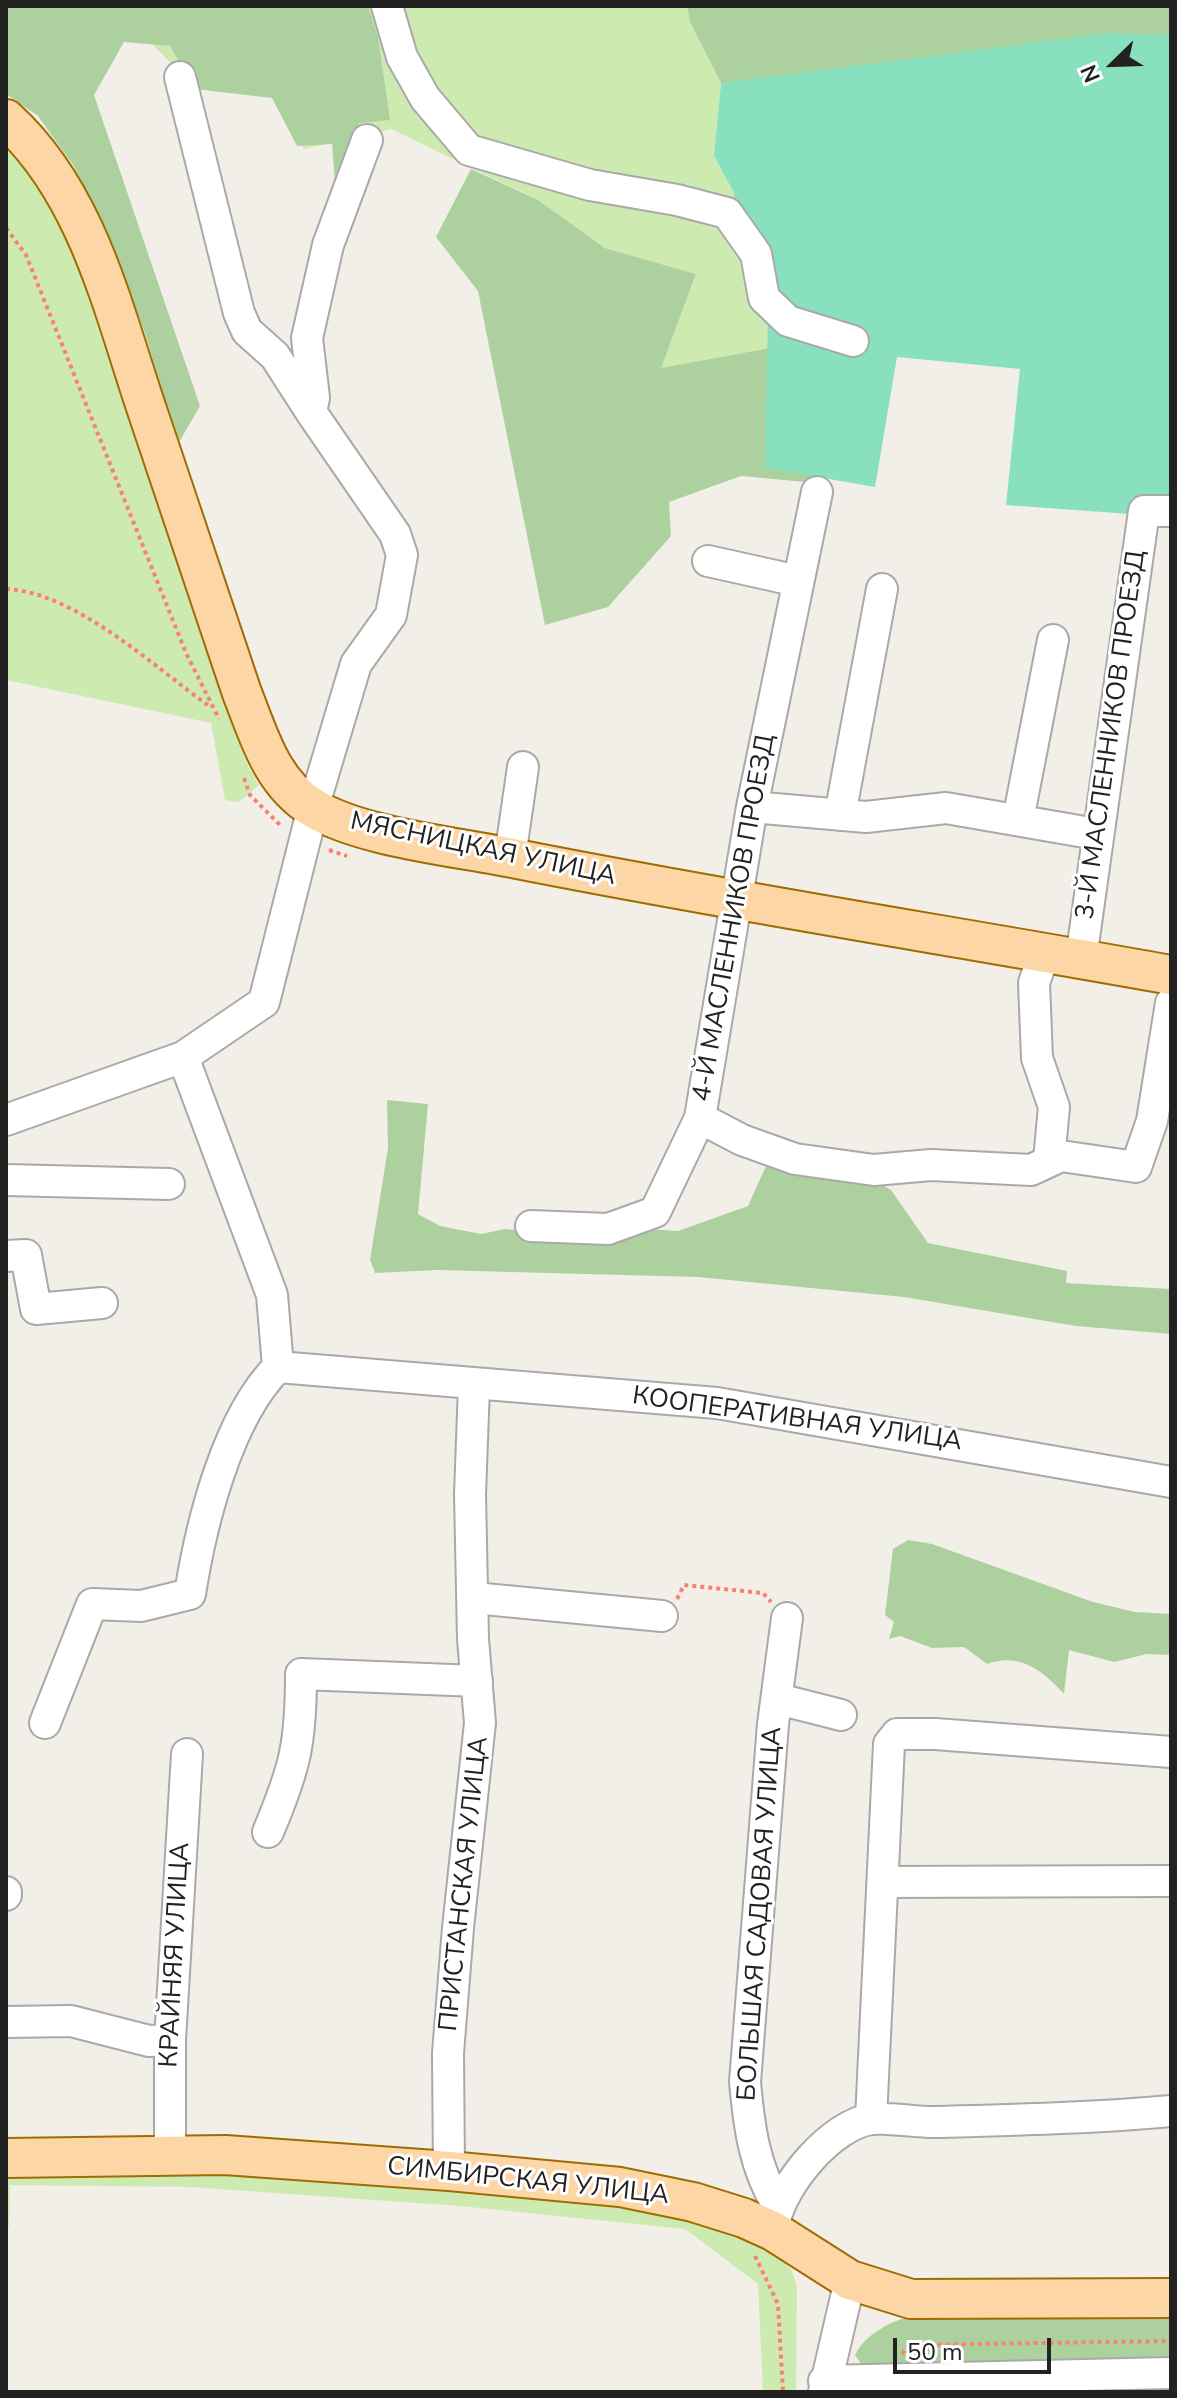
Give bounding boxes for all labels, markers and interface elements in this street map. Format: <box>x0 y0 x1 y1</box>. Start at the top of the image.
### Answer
north arrow <box>1073 24 1153 104</box>
text: N <box>1074 60 1108 87</box>
street label: 3-Й МАСЛЕННИКОВ ПРОЕЗД <box>1071 548 1153 922</box>
street label: 4-Й МАСЛЕННИКОВ ПРОЕЗД <box>687 732 783 1104</box>
street label: МЯСНИЦКАЯ УЛИЦА <box>347 807 619 893</box>
street label: КООПЕРАТИВНАЯ УЛИЦА <box>630 1381 964 1459</box>
street label: БОЛЬШАЯ САДОВАЯ УЛИЦА <box>732 1726 790 2102</box>
street label: ПРИСТАНСКАЯ УЛИЦА <box>434 1735 496 2033</box>
street label: КРАЙНЯЯ УЛИЦА <box>155 1842 197 2068</box>
street label: СИМБИРСКАЯ УЛИЦА <box>386 2152 670 2212</box>
scale bar <box>897 2322 1055 2372</box>
text: 50 m <box>907 2336 963 2368</box>

